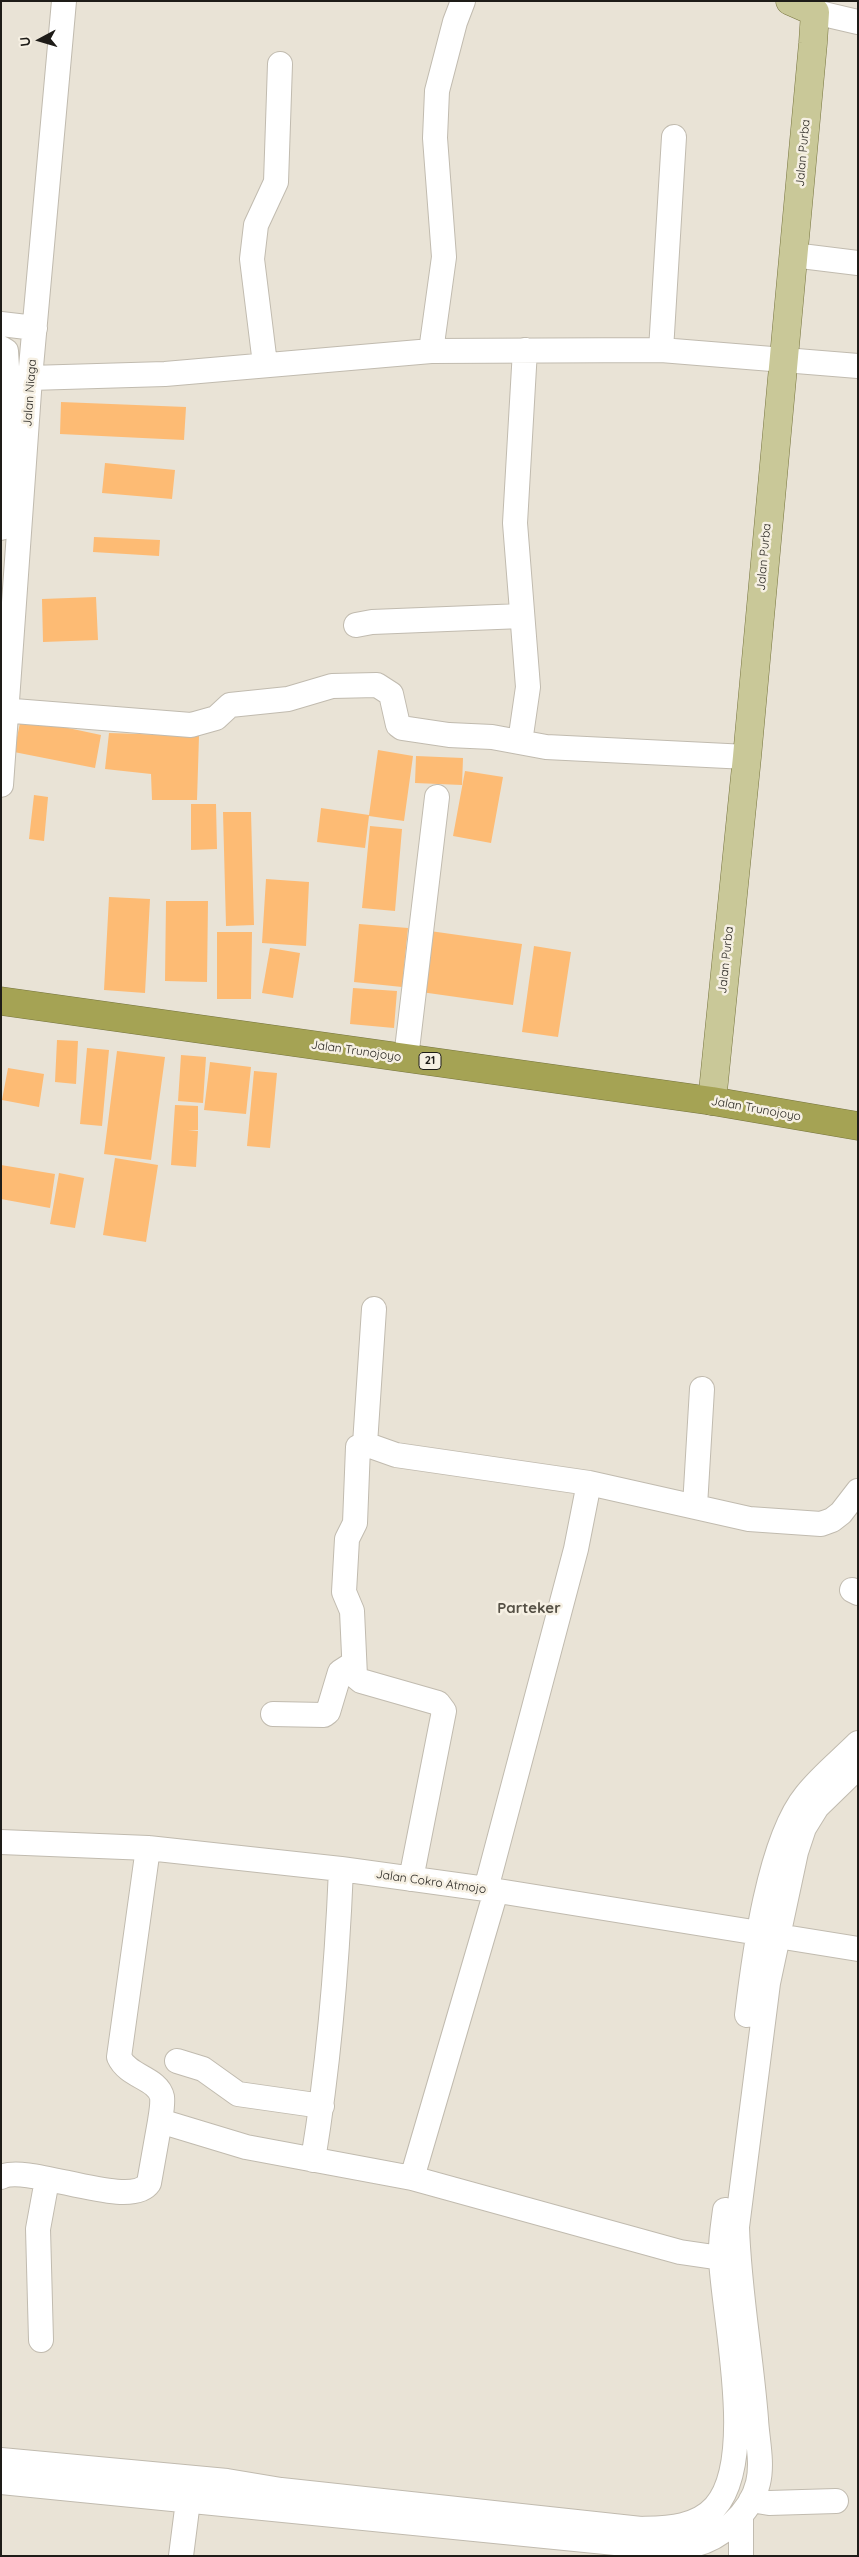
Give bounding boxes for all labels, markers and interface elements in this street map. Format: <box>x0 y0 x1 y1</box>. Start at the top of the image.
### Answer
north arrow <box>15 15 65 65</box>
text: U <box>16 36 35 47</box>
street label: Jalan Purba <box>793 119 813 187</box>
street label: Jalan Niaga <box>20 359 40 427</box>
street label: Jalan Purba <box>754 523 774 591</box>
street label: Jalan Purba <box>715 926 737 994</box>
street label: Jalan Trunojoyo <box>310 1038 402 1064</box>
road number: 21 <box>419 1052 441 1070</box>
street label: Jalan Trunojoyo <box>710 1094 802 1124</box>
district label: Parteker <box>497 1599 561 1617</box>
street label: Jalan Cokro Atmojo <box>375 1867 487 1897</box>

